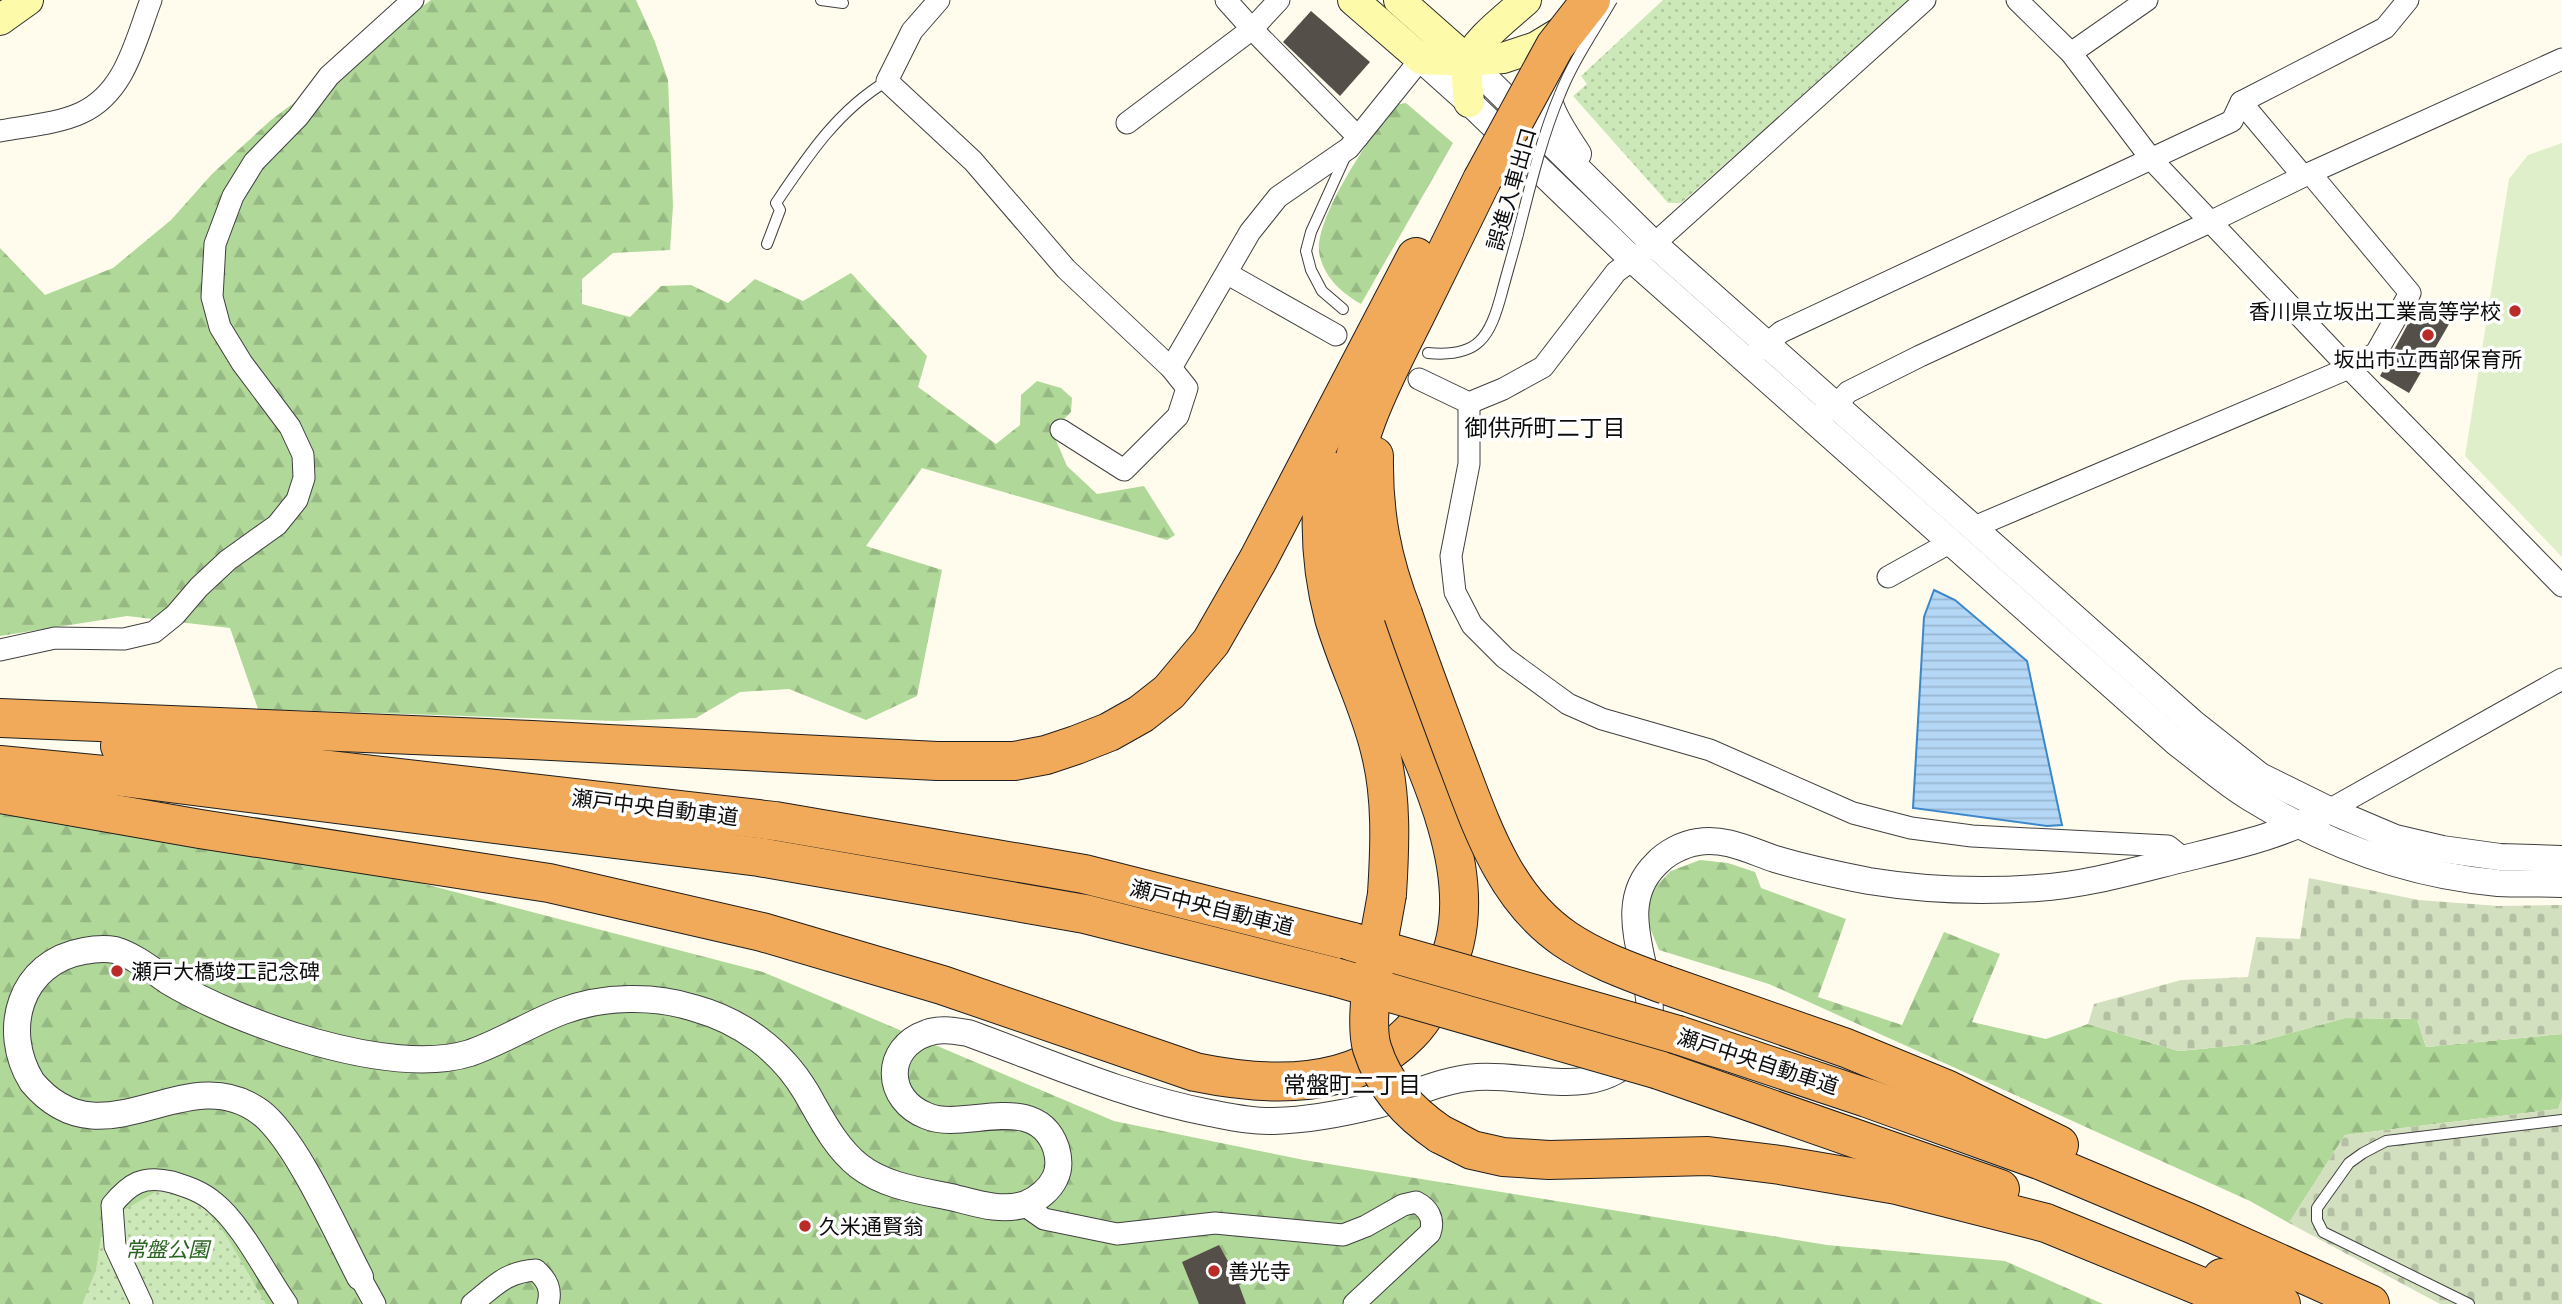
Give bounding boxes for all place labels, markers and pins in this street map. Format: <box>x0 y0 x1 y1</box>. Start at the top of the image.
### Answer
place label: 香川県立坂出工業高等学校 <box>2249 297 2501 325</box>
marker: 香川県立坂出工業高等学校 <box>2507 303 2523 319</box>
marker: 坂出市立西部保育所 <box>2420 327 2436 343</box>
place label: 坂出市立西部保育所 <box>2334 345 2523 373</box>
place label: 瀬戸大橋竣工記念碑 <box>131 957 320 985</box>
marker: 瀬戸大橋竣工記念碑 <box>109 963 125 979</box>
place label: 久米通賢翁 <box>819 1212 924 1240</box>
marker: 久米通賢翁 <box>797 1218 813 1234</box>
place label: 善光寺 <box>1228 1257 1291 1285</box>
marker: 善光寺 <box>1206 1263 1222 1279</box>

